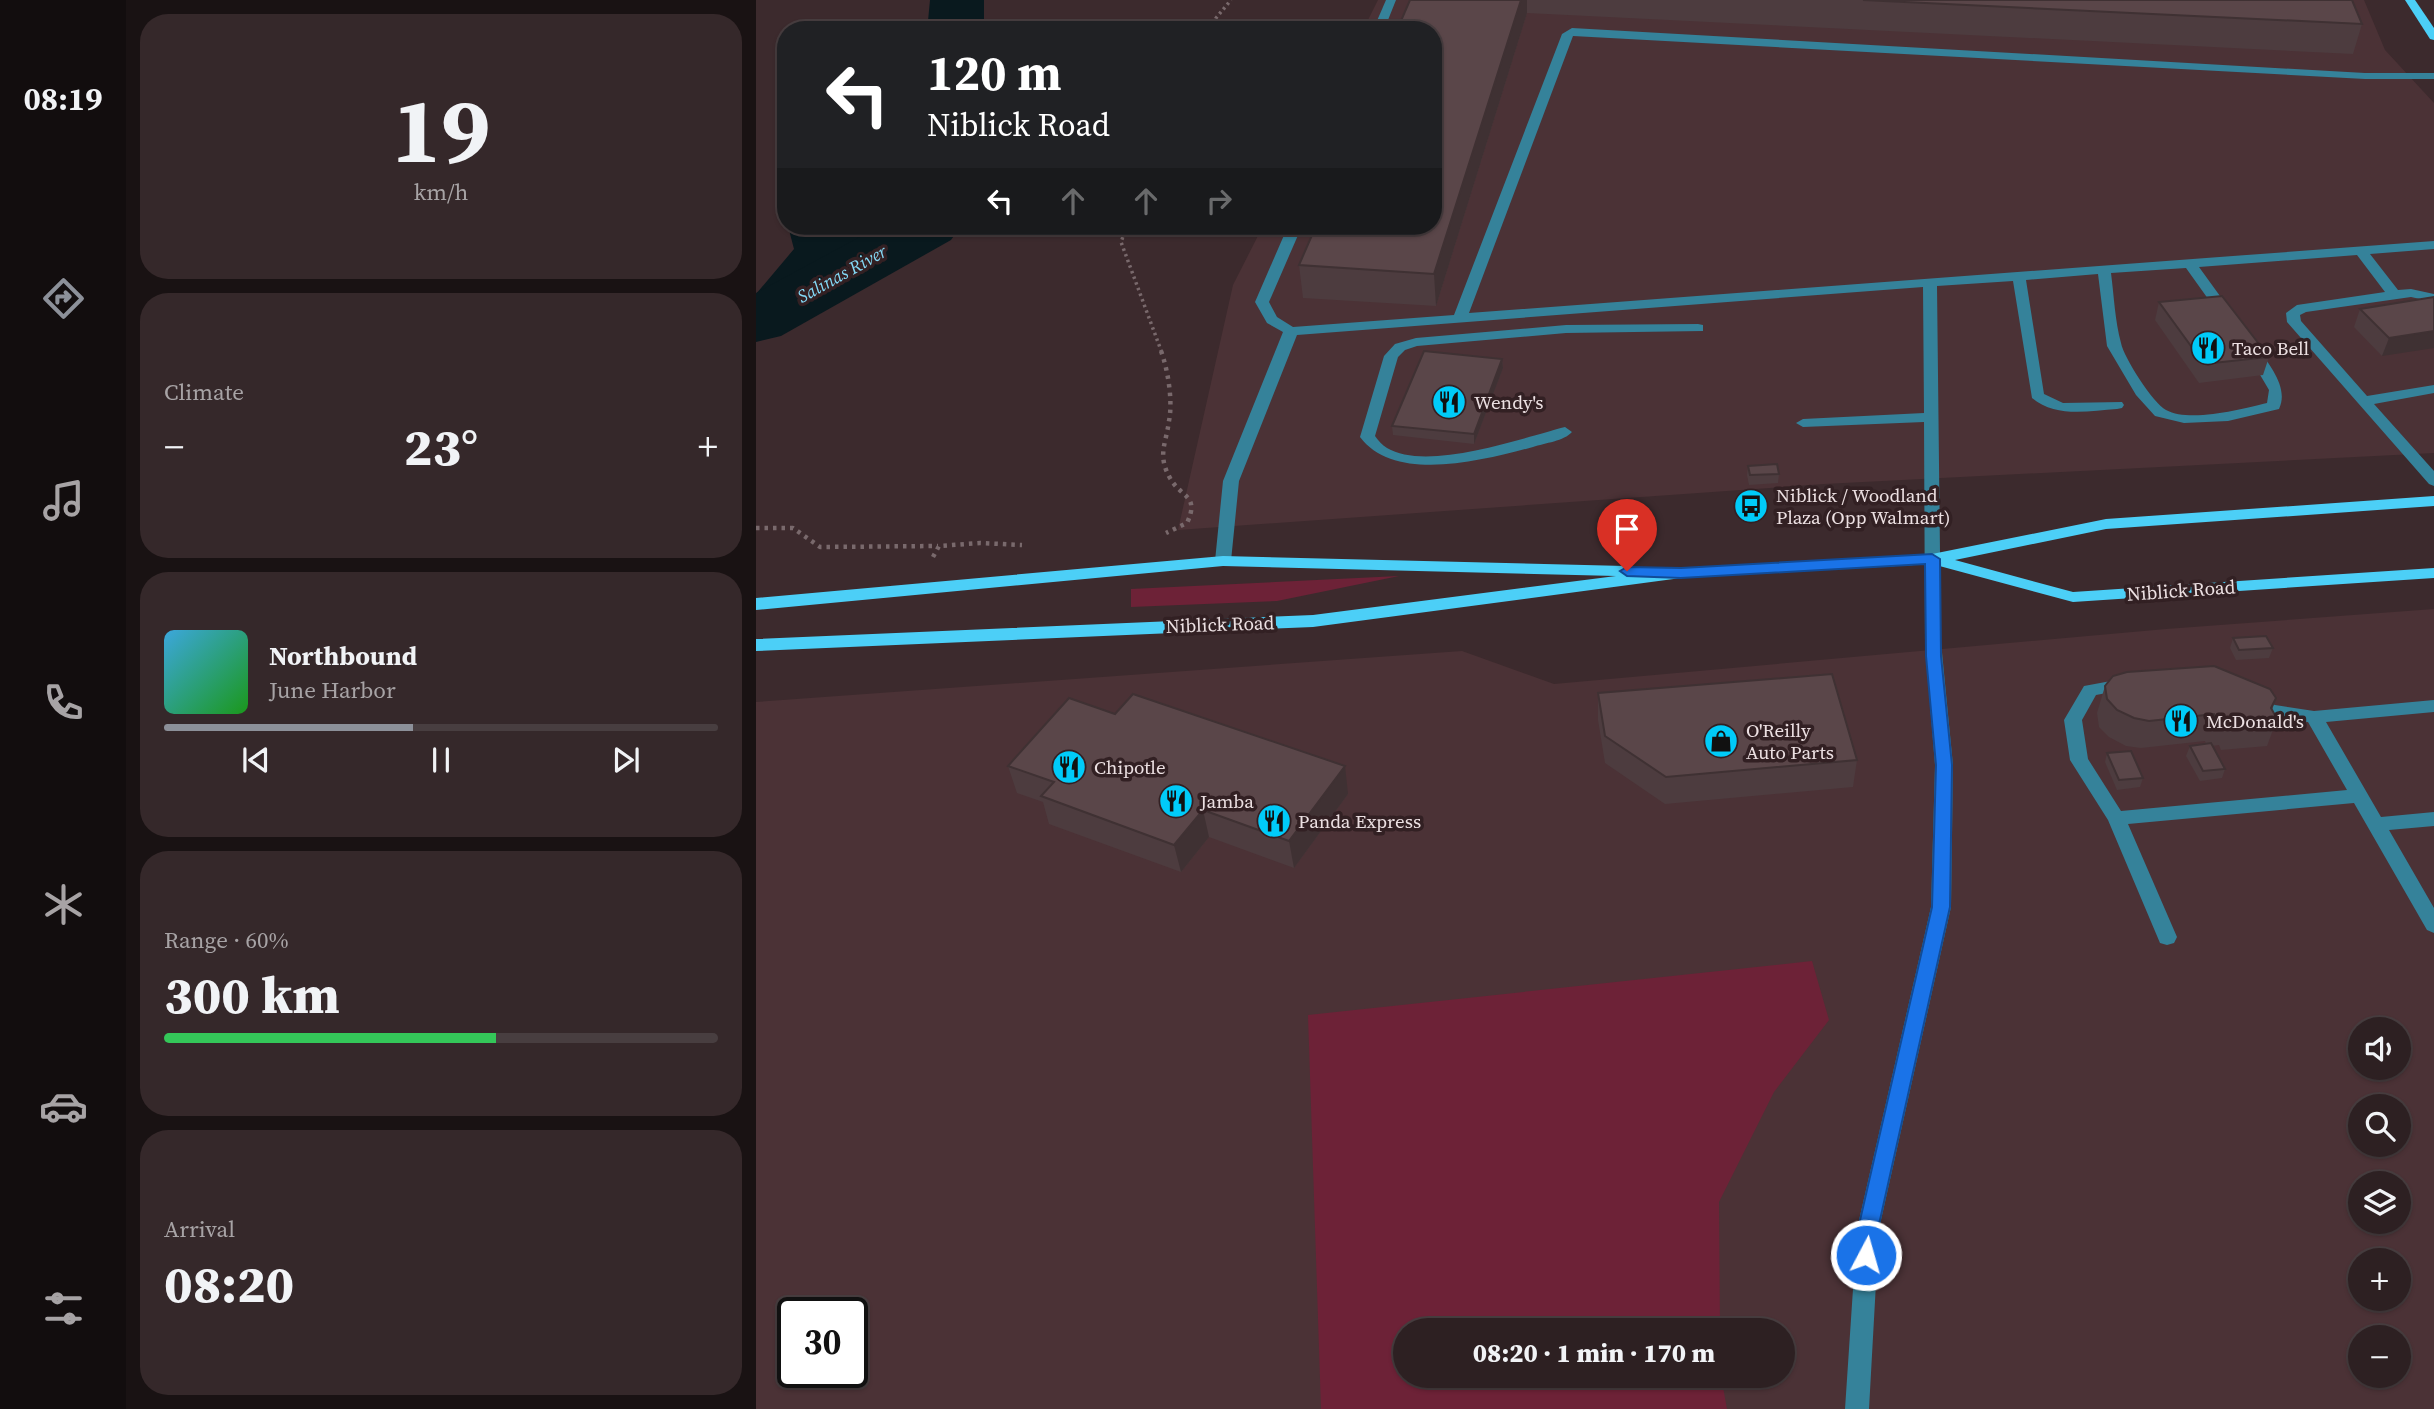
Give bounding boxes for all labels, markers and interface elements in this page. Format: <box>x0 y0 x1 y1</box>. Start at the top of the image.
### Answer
text: 120 m <box>927 39 1062 106</box>
icon: left <box>812 49 903 140</box>
text: 19 <box>392 68 490 192</box>
text: 08:19 <box>24 77 102 121</box>
text: Niblick Road <box>927 103 1110 147</box>
text: km/h <box>414 176 468 208</box>
icon: left <box>981 182 1019 220</box>
icon: ahead <box>1054 182 1092 220</box>
icon: ahead <box>1127 182 1165 220</box>
icon: right <box>1200 182 1238 220</box>
water label: Salinas River <box>792 238 892 308</box>
icon: directions <box>39 274 88 323</box>
restaurant icon: Taco Bell <box>2189 329 2227 367</box>
place label: Taco Bell <box>2232 335 2310 361</box>
text: Climate <box>164 376 244 408</box>
restaurant icon: Wendy's <box>1430 383 1468 421</box>
place label: Wendy's <box>1474 389 1544 415</box>
text: 23° <box>404 411 478 482</box>
text: − <box>164 421 184 473</box>
text: + <box>698 421 718 473</box>
icon: music <box>39 476 88 525</box>
place label: Niblick / Woodland Plaza (Opp Walmart) <box>1776 482 1950 530</box>
bus stop icon: Niblick / Woodland Plaza (Opp Walmart) <box>1732 487 1770 525</box>
pin <box>1597 499 1657 571</box>
icon: arrive <box>1608 510 1646 548</box>
street label: Niblick Road <box>2126 573 2236 607</box>
street label: Niblick Road <box>1165 609 1275 639</box>
text: Northbound <box>269 638 417 674</box>
text: June Harbor <box>269 674 396 706</box>
icon: phone <box>39 678 88 727</box>
restaurant icon: McDonald's <box>2162 702 2200 740</box>
place label: McDonald's <box>2206 708 2304 734</box>
place label: O'Reilly Auto Parts <box>1746 717 1834 765</box>
shop icon: O'Reilly Auto Parts <box>1702 722 1740 760</box>
icon: previous <box>237 741 275 779</box>
icon: pause <box>422 741 460 779</box>
icon: next <box>607 741 645 779</box>
restaurant icon: Chipotle <box>1050 748 1088 786</box>
place label: Chipotle <box>1094 754 1166 780</box>
restaurant icon: Jamba <box>1157 782 1195 820</box>
place label: Jamba <box>1199 788 1254 814</box>
restaurant icon: Panda Express <box>1255 802 1293 840</box>
place label: Panda Express <box>1298 808 1421 834</box>
icon: climate <box>39 880 88 929</box>
text: Range · 60% <box>164 924 289 956</box>
text: 300 km <box>164 959 340 1030</box>
map controls <box>2348 1017 2411 1388</box>
button: sound <box>2348 1017 2411 1080</box>
icon: car <box>39 1082 88 1131</box>
button: search <box>2348 1094 2411 1157</box>
button: layers <box>2348 1171 2411 1234</box>
text: Arrival <box>164 1213 235 1245</box>
position arrow <box>1829 1218 1903 1292</box>
text: 08:20 <box>164 1248 294 1319</box>
button: + <box>2348 1248 2411 1311</box>
icon: filters <box>39 1284 88 1333</box>
speed limit sign: 30 <box>777 1297 868 1388</box>
button: − <box>2348 1325 2411 1388</box>
text: 08:20 · 1 min · 170 m <box>1473 1335 1715 1371</box>

